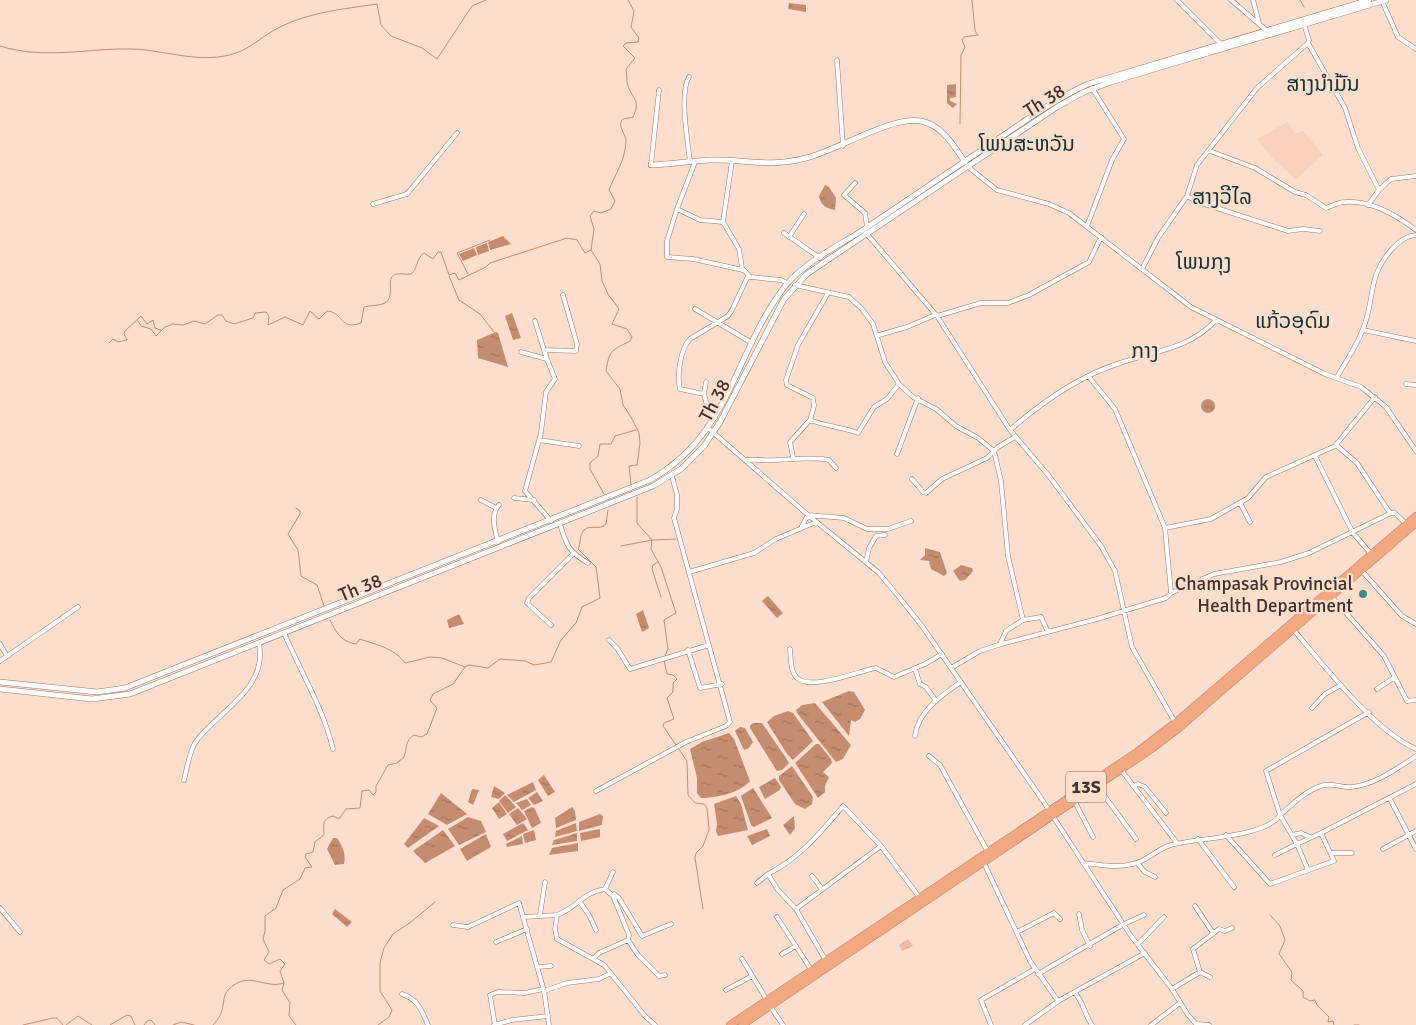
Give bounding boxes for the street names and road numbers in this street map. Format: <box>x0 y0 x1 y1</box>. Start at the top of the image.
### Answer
street label: Th 38 <box>1019 79 1070 123</box>
street label: Th 38 <box>694 375 736 426</box>
street label: Th 38 <box>335 568 385 607</box>
road number: 13S <box>1066 772 1106 802</box>

